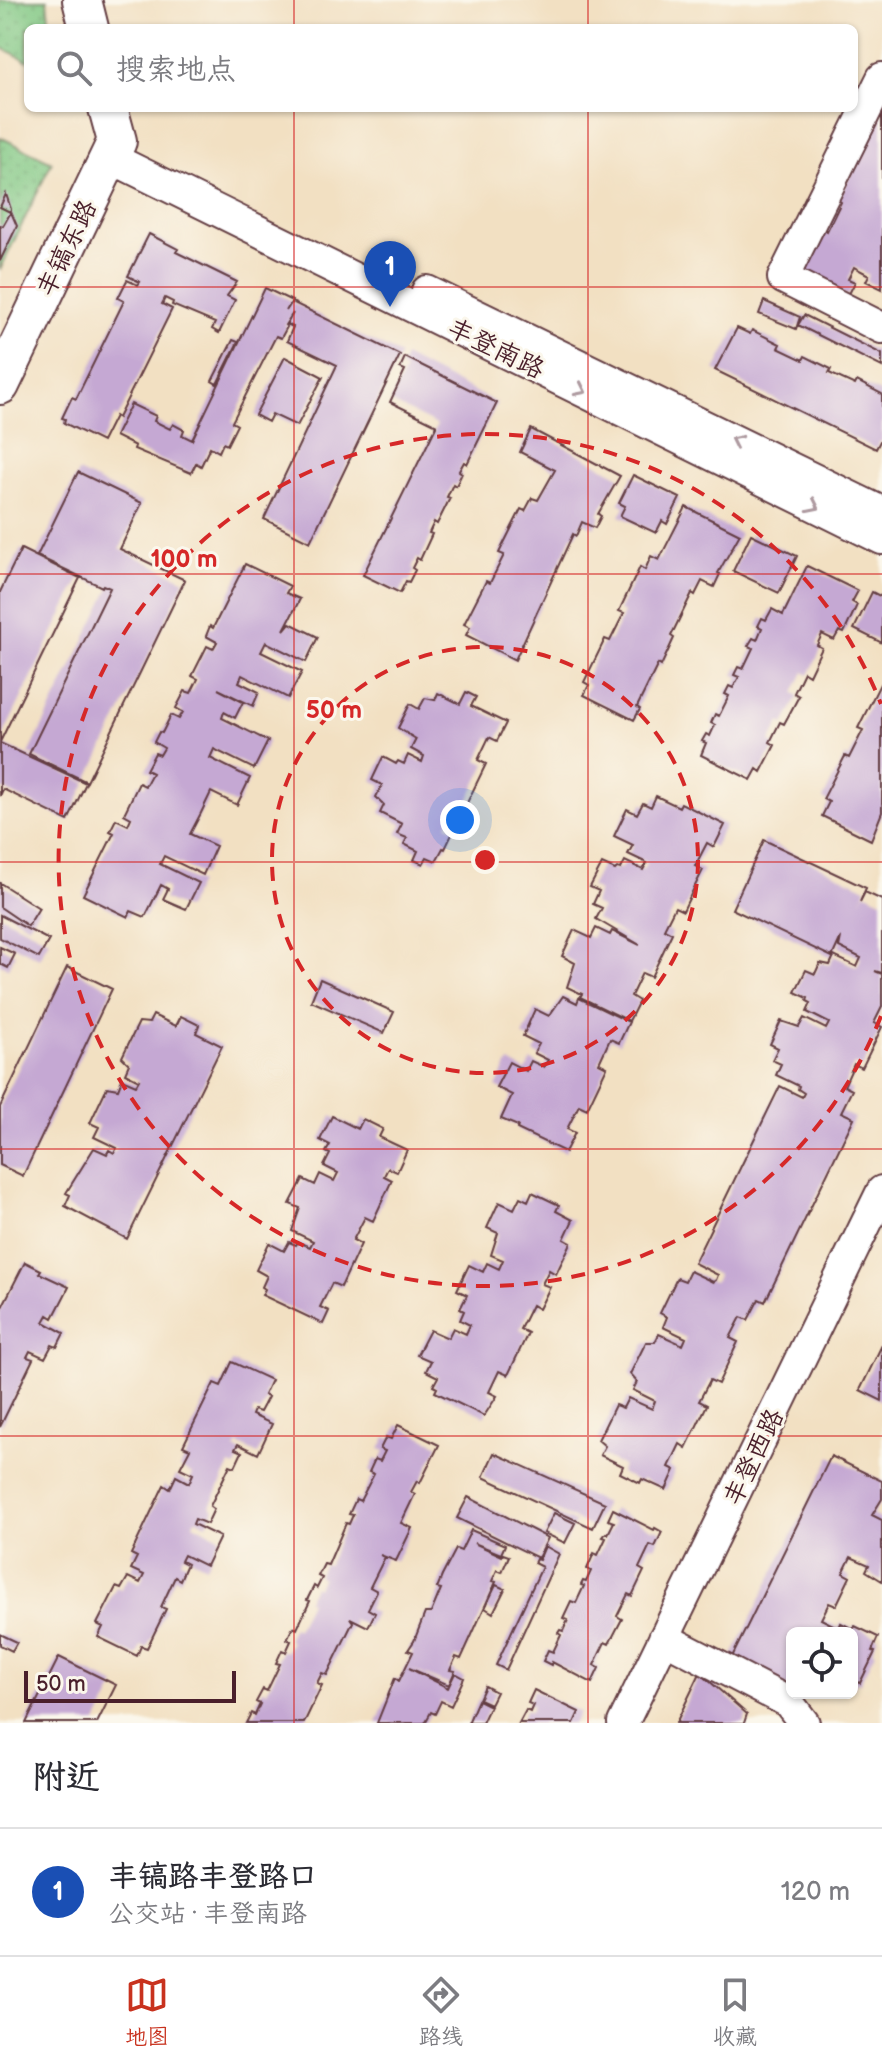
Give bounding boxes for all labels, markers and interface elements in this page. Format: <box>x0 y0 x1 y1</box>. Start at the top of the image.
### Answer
search box <box>24 24 858 112</box>
icon: search <box>52 46 96 90</box>
text: 搜索地点 <box>116 52 236 88</box>
street label: 丰镐东路 <box>31 195 104 302</box>
pin: 1 <box>364 241 416 307</box>
street label: 丰登南路 <box>442 313 549 386</box>
one-way arrow <box>572 381 587 396</box>
one-way arrow <box>730 435 745 451</box>
one-way arrow <box>805 496 820 511</box>
text: 100 m <box>151 545 217 574</box>
text: 50 m <box>306 696 362 725</box>
your location <box>440 800 480 840</box>
centre of rings <box>471 846 499 874</box>
street label: 丰登西路 <box>718 1404 791 1511</box>
map controls <box>786 1627 858 1699</box>
button: locate <box>786 1627 858 1699</box>
scale bar <box>24 1667 236 1703</box>
text: 50 m <box>36 1671 86 1698</box>
text: 附近 <box>32 1757 100 1798</box>
text: 丰镐路丰登路口 <box>108 1859 318 1895</box>
text: 1 <box>53 1877 63 1908</box>
text: 120 m <box>781 1877 850 1908</box>
text: 公交站 · 丰登南路 <box>108 1899 307 1930</box>
tab: 地图 <box>125 1973 169 2051</box>
tab: 路线 <box>419 1973 463 2051</box>
tab: 收藏 <box>713 1973 757 2051</box>

